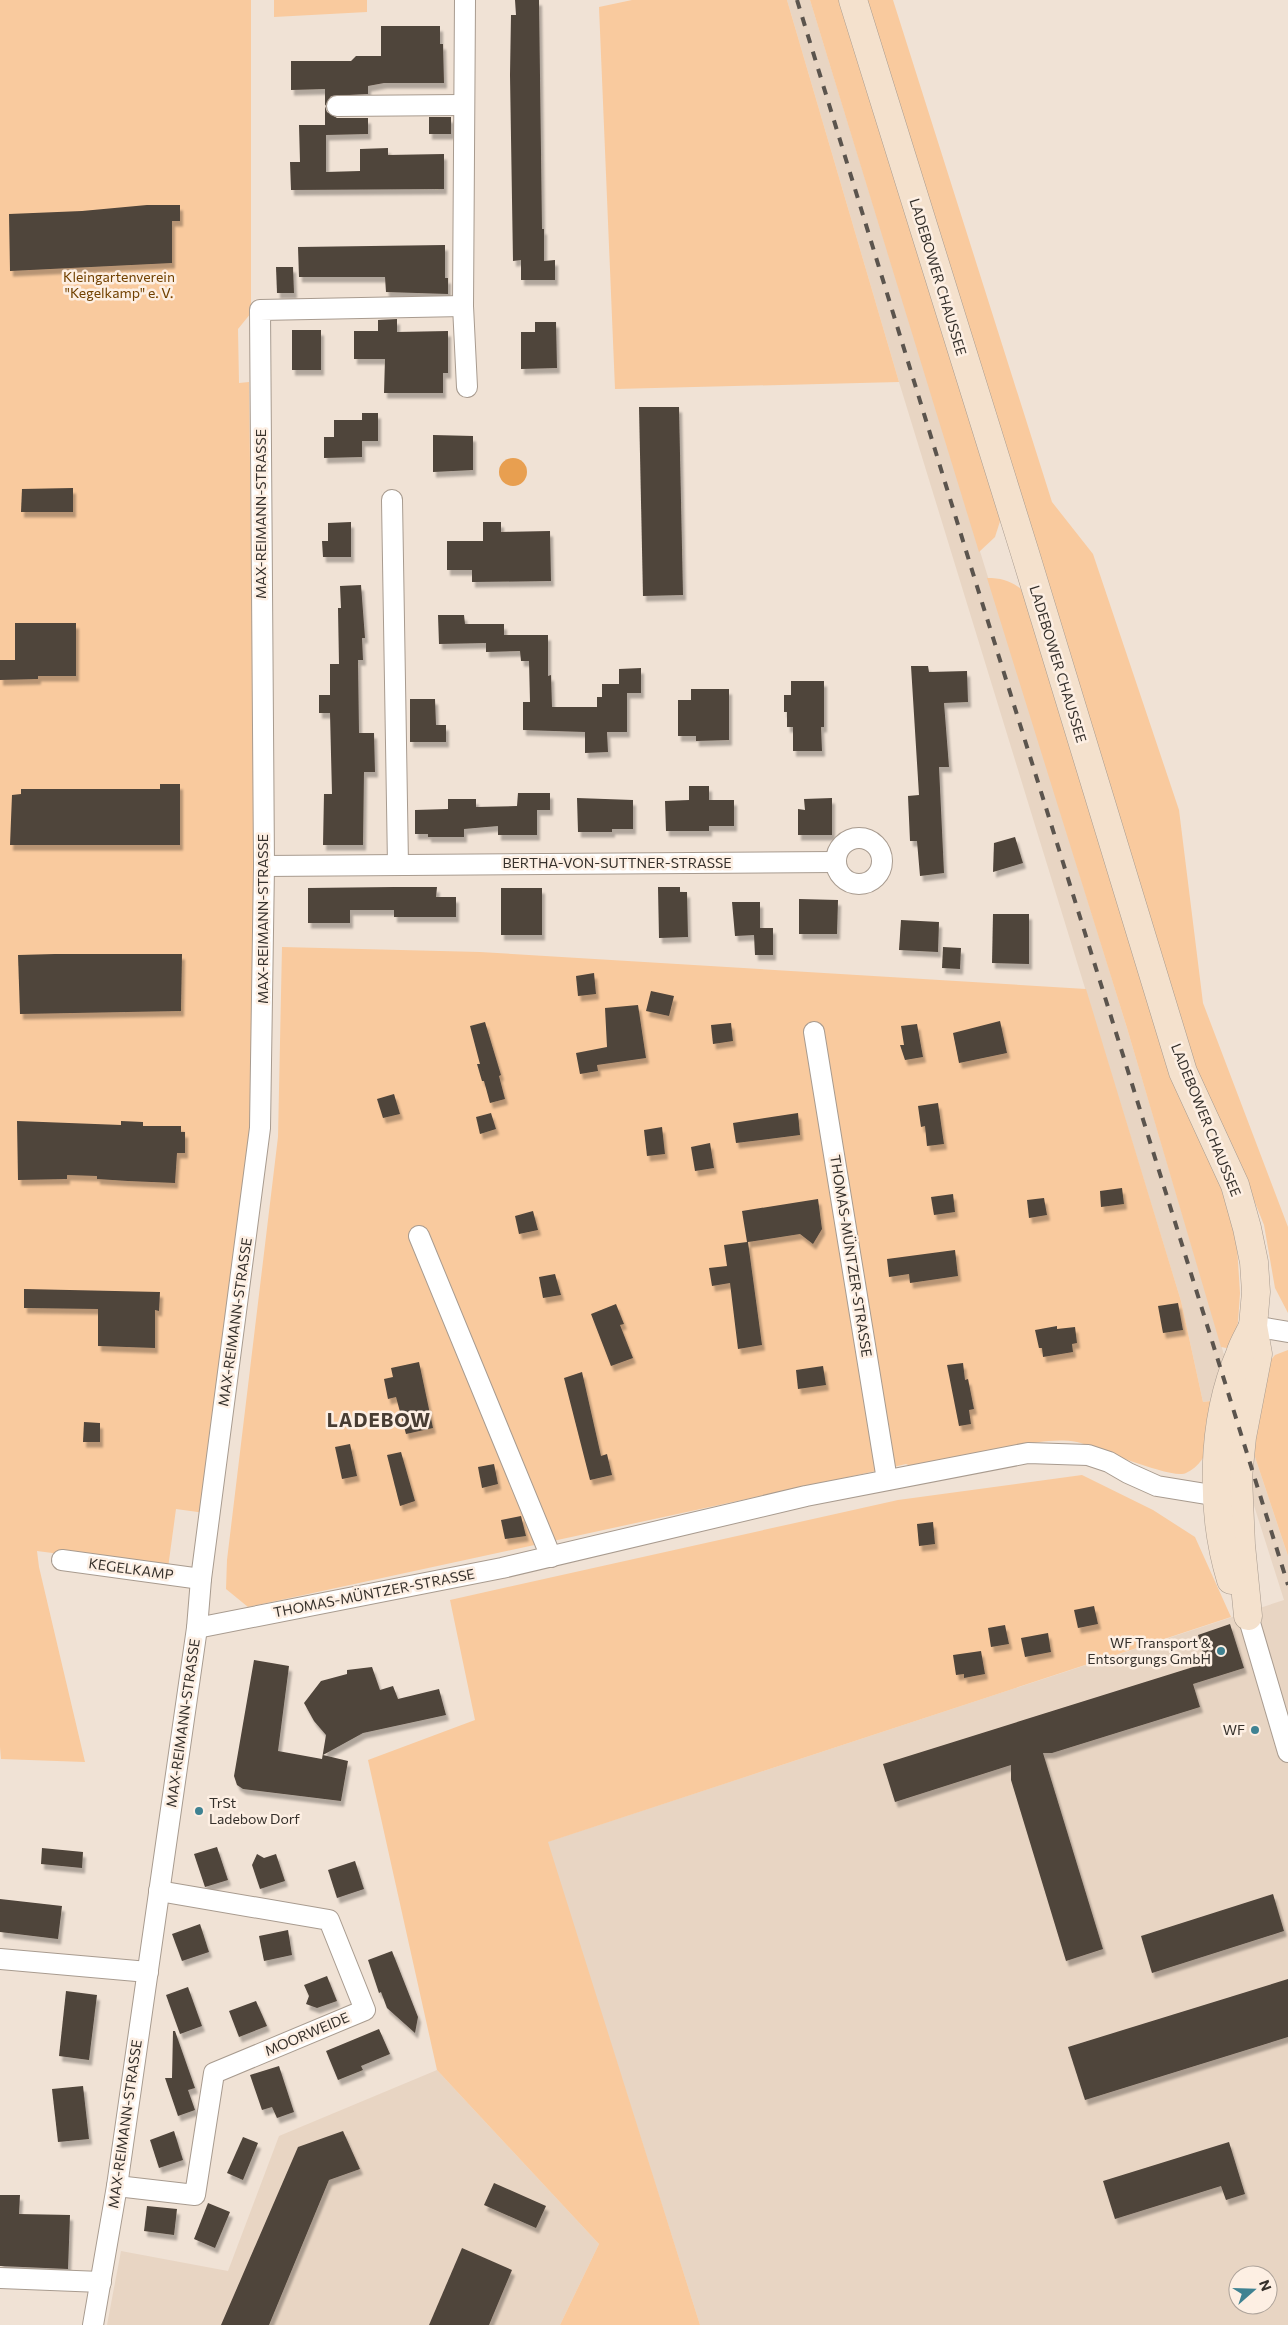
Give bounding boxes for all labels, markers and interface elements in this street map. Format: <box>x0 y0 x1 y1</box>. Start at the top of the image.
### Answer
street label: LADEBOWER CHAUSSEE <box>906 196 971 358</box>
park label: Kleingartenverein "Kegelkamp" e. V. <box>63 268 175 301</box>
street label: MAX-REIMANN-STRASSE <box>252 429 269 599</box>
street label: LADEBOWER CHAUSSEE <box>1026 583 1091 745</box>
street label: MAX-REIMANN-STRASSE <box>254 834 271 1004</box>
street label: BERTHA-VON-SUTTNER-STRASSE <box>502 854 732 871</box>
street label: LADEBOWER CHAUSSEE <box>1168 1041 1245 1199</box>
street label: THOMAS-MÜNTZER-STRASSE <box>827 1154 876 1358</box>
street label: MAX-REIMANN-STRASSE <box>214 1236 255 1407</box>
district label: LADEBOW <box>327 1408 431 1431</box>
street label: KEGELKAMP <box>88 1554 175 1583</box>
street label: THOMAS-MÜNTZER-STRASSE <box>272 1565 476 1620</box>
place label: WF Transport & Entsorgungs GmbH <box>1087 1634 1212 1667</box>
street label: MAX-REIMANN-STRASSE <box>162 1637 203 1808</box>
marker: WF Transport & Entsorgungs GmbH <box>1215 1645 1227 1657</box>
place label: WF <box>1223 1721 1245 1738</box>
marker: WF <box>1249 1724 1261 1736</box>
place label: TrSt Ladebow Dorf <box>209 1794 300 1827</box>
marker: TrSt Ladebow Dorf <box>193 1805 205 1817</box>
street label: MOORWEIDE <box>262 2008 352 2059</box>
street label: MAX-REIMANN-STRASSE <box>104 2038 145 2209</box>
north arrow <box>1228 2265 1278 2315</box>
text: N <box>1256 2278 1275 2293</box>

